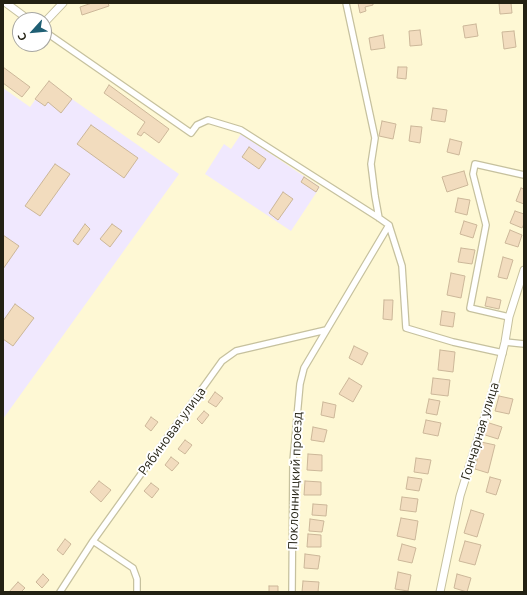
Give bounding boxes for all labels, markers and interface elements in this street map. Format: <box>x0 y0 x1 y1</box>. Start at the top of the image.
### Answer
north arrow <box>12 12 52 52</box>
text: С <box>15 31 29 43</box>
street label: Гончарная улица <box>458 380 502 482</box>
street label: Рябиновая улица <box>135 384 209 478</box>
street label: Поклонницкий проезд <box>285 412 305 550</box>

